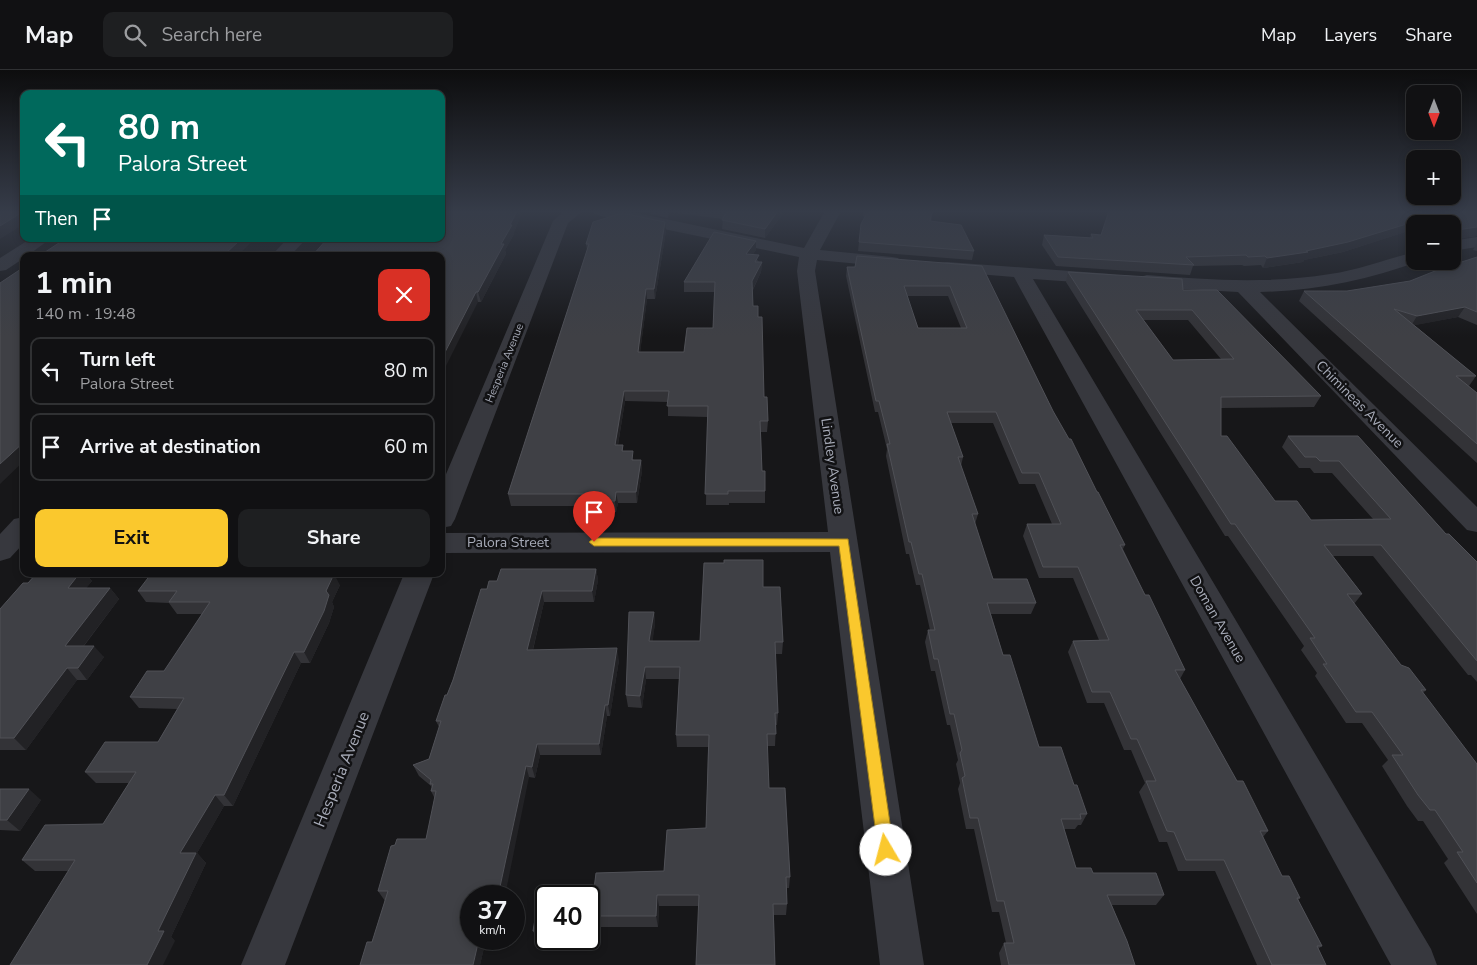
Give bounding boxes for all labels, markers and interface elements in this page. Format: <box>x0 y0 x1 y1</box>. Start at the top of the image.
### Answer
search box <box>103 12 453 57</box>
text: Map <box>25 19 73 51</box>
icon: search <box>121 21 149 49</box>
text: Search here <box>161 22 262 48</box>
text: Map <box>1261 23 1296 47</box>
text: Layers <box>1324 23 1377 47</box>
text: Share <box>1405 23 1452 47</box>
north arrow <box>1406 85 1461 140</box>
map controls <box>1406 85 1461 270</box>
text: 80 m <box>118 104 200 151</box>
icon: left <box>35 110 100 175</box>
text: Palora Street <box>118 149 247 179</box>
button: + <box>1406 150 1461 205</box>
icon: arrive <box>88 205 116 233</box>
text: Then <box>35 206 78 232</box>
button: − <box>1406 215 1461 270</box>
text: 1 min <box>35 263 113 304</box>
button: close <box>378 269 430 321</box>
text: 140 m · 19:48 <box>35 303 136 325</box>
street label: Hesperia Avenue <box>482 321 527 405</box>
text: Turn left <box>80 347 155 373</box>
street label: Chimineas Avenue <box>1312 356 1408 452</box>
icon: left <box>37 357 65 385</box>
text: 80 m <box>384 358 428 384</box>
text: Palora Street <box>80 373 174 395</box>
street label: Lindley Avenue <box>816 417 849 515</box>
icon: arrive <box>37 433 65 461</box>
text: Arrive at destination <box>80 434 261 460</box>
text: 60 m <box>384 434 428 460</box>
pin <box>573 491 615 542</box>
icon: arrive <box>580 498 608 526</box>
button: Exit <box>35 509 228 567</box>
button: Share <box>238 509 430 567</box>
street label: Palora Street <box>467 533 549 552</box>
street label: Doman Avenue <box>1185 573 1250 666</box>
street label: Hesperia Avenue <box>309 708 375 830</box>
position arrow <box>859 823 911 875</box>
speed limit sign: 40 <box>535 885 600 950</box>
text: 37 <box>477 894 508 928</box>
text: km/h <box>479 922 506 938</box>

